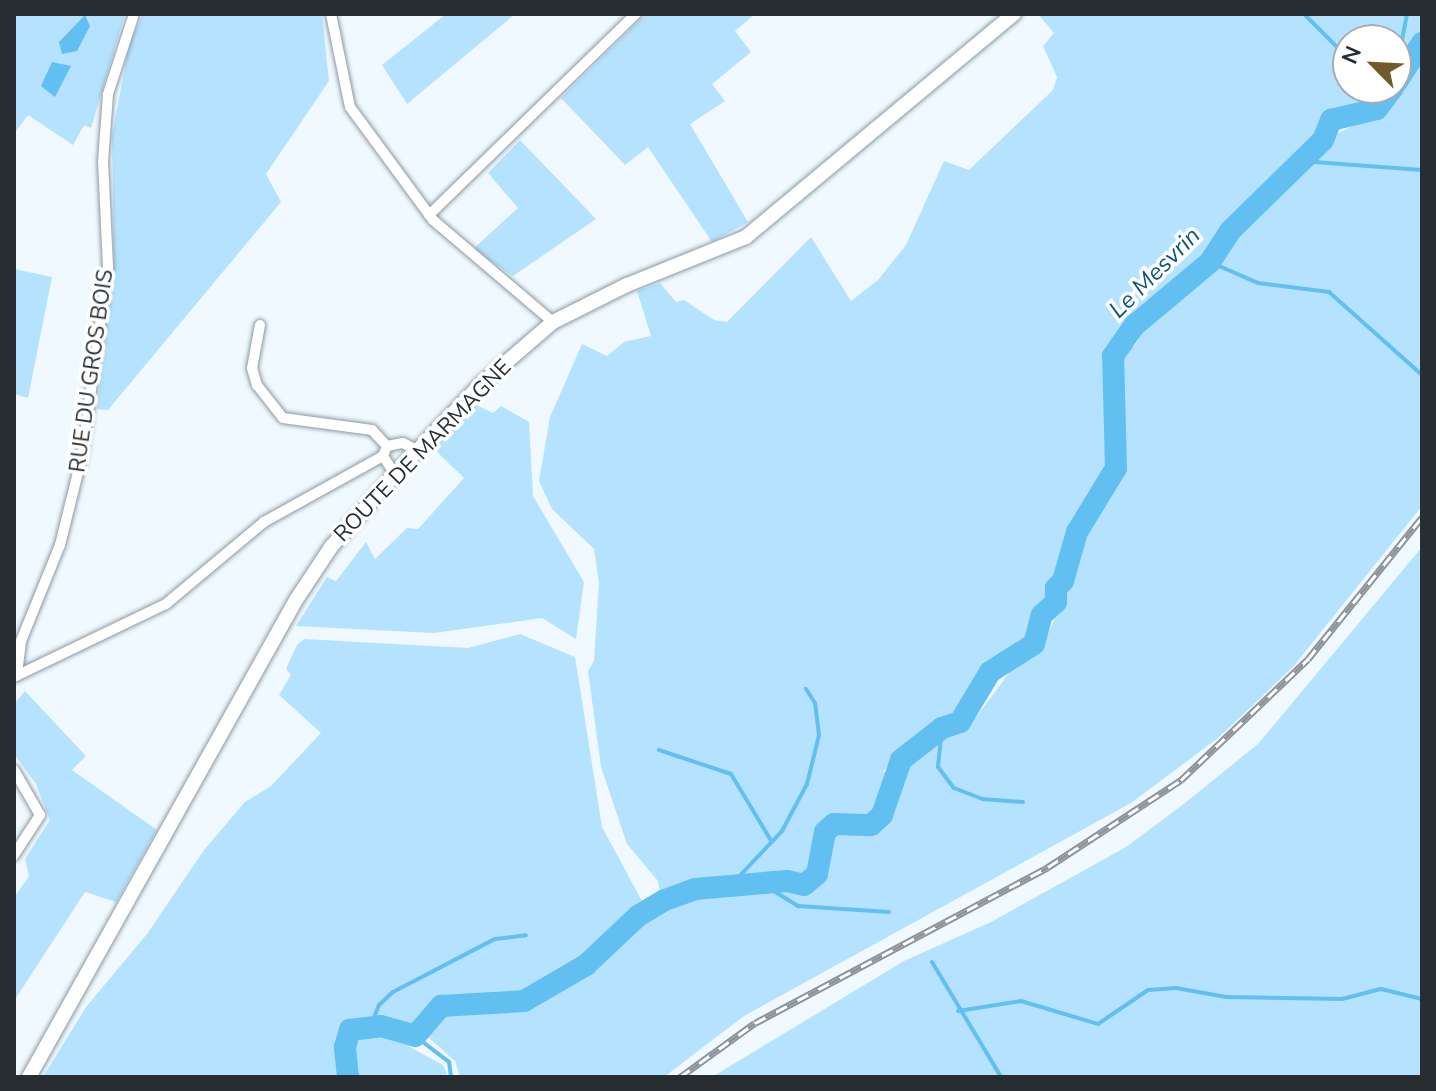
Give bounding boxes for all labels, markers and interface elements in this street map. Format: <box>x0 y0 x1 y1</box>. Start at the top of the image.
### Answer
north arrow <box>1332 24 1412 104</box>
text: N <box>1335 41 1369 69</box>
water label: Le Mesvrin <box>1104 222 1206 324</box>
street label: RUE DU GROS BOIS <box>65 268 119 474</box>
street label: ROUTE DE MARMAGNE <box>329 354 517 548</box>

